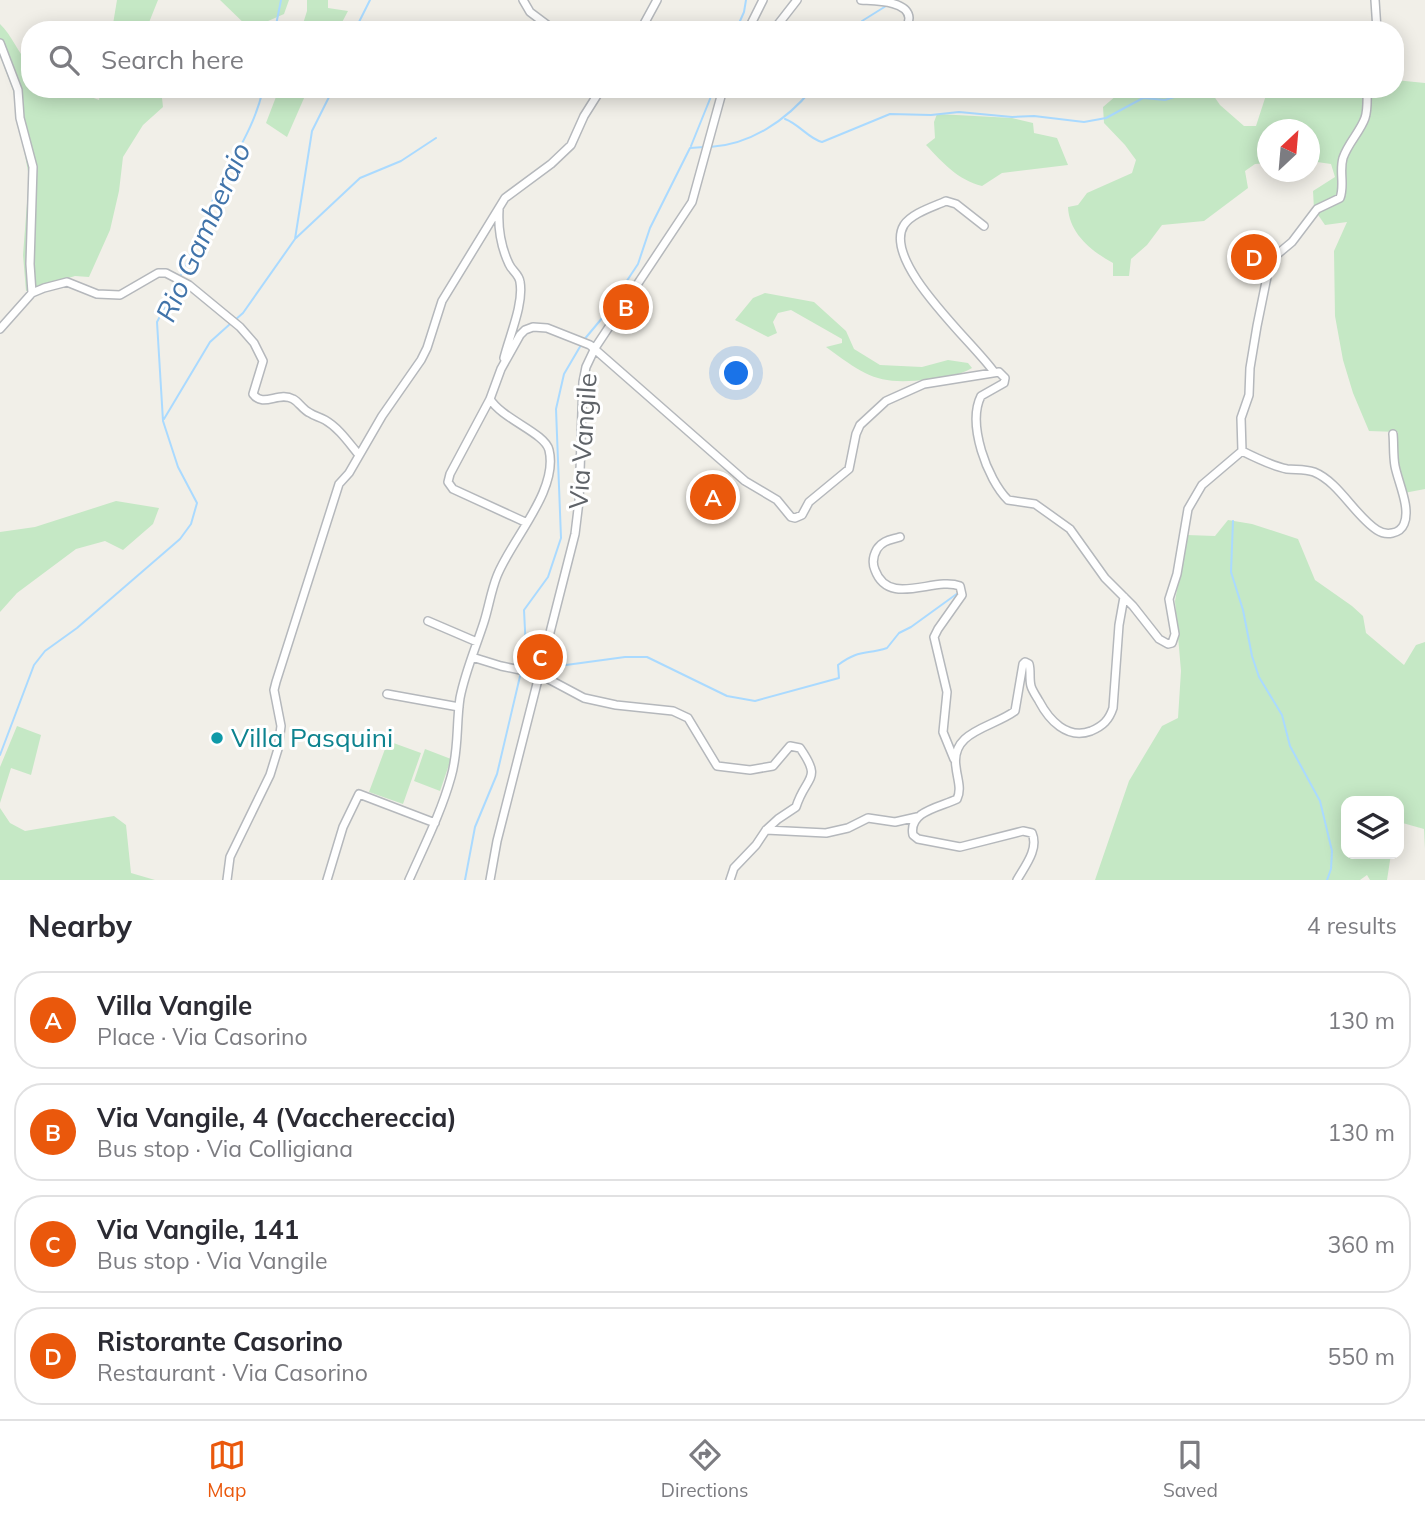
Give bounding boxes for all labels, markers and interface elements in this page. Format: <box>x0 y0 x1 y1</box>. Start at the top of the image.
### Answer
search box <box>21 21 1404 98</box>
icon: search <box>45 41 83 79</box>
text: Search here <box>101 43 244 76</box>
north arrow <box>1257 119 1320 182</box>
water label: Rio Gamberaio <box>147 137 258 327</box>
pin: D <box>1231 231 1277 283</box>
pin: B <box>603 281 649 333</box>
your location <box>719 356 753 390</box>
street label: Via Vangile <box>561 372 604 510</box>
pin: A <box>690 471 736 523</box>
pin: C <box>517 631 563 683</box>
place label: Villa Pasquini <box>231 721 393 754</box>
marker: Villa Pasquini <box>209 730 225 746</box>
map controls <box>1341 796 1404 859</box>
button: layers <box>1341 796 1404 859</box>
text: Nearby <box>28 907 132 945</box>
text: 4 results <box>1307 911 1397 940</box>
text: Villa Vangile <box>97 989 252 1022</box>
text: A <box>44 1006 62 1035</box>
text: 130 m <box>1327 1006 1395 1035</box>
text: Place · Via Casorino <box>97 1022 308 1051</box>
text: Via Vangile, 4 (Vacchereccia) <box>97 1101 457 1134</box>
text: B <box>45 1118 61 1147</box>
text: 130 m <box>1327 1118 1395 1147</box>
text: Bus stop · Via Colligiana <box>97 1134 353 1163</box>
text: Via Vangile, 141 <box>97 1213 299 1246</box>
text: C <box>45 1230 61 1259</box>
text: 360 m <box>1327 1230 1395 1259</box>
text: Bus stop · Via Vangile <box>97 1246 327 1275</box>
text: Ristorante Casorino <box>97 1325 343 1358</box>
text: D <box>44 1342 62 1371</box>
text: 550 m <box>1327 1342 1395 1371</box>
text: Restaurant · Via Casorino <box>97 1358 368 1387</box>
tab: Map <box>207 1436 246 1502</box>
tab: Directions <box>661 1436 749 1502</box>
tab: Saved <box>1163 1436 1218 1502</box>

